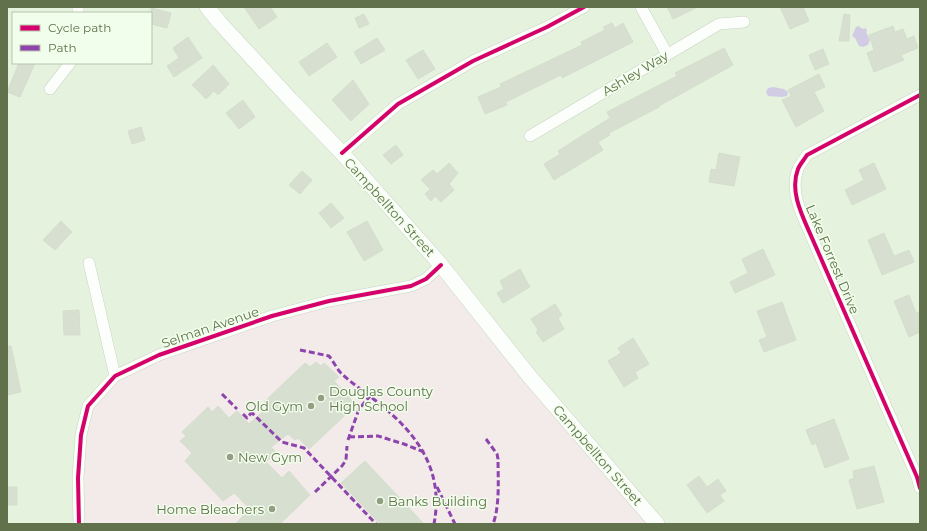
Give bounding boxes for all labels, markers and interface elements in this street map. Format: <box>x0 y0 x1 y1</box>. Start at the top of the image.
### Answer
legend <box>12 12 152 64</box>
text: Cycle path <box>48 20 111 35</box>
text: Path <box>48 40 77 55</box>
street label: Ashley Way <box>599 47 672 99</box>
street label: Campbellton Street <box>341 154 439 260</box>
street label: Lake Forrest Drive <box>803 202 863 316</box>
street label: Selman Avenue <box>159 303 261 351</box>
place label: Douglas County High School <box>329 383 434 414</box>
marker: Douglas County High School <box>316 393 326 403</box>
place label: Old Gym <box>245 398 303 414</box>
marker: Old Gym <box>306 401 316 411</box>
street label: Campbellton Street <box>550 402 646 508</box>
place label: New Gym <box>238 449 302 465</box>
marker: New Gym <box>225 452 235 462</box>
place label: Banks Building <box>388 493 487 509</box>
marker: Banks Building <box>375 496 385 506</box>
place label: Home Bleachers <box>156 501 264 517</box>
marker: Home Bleachers <box>267 504 277 514</box>

